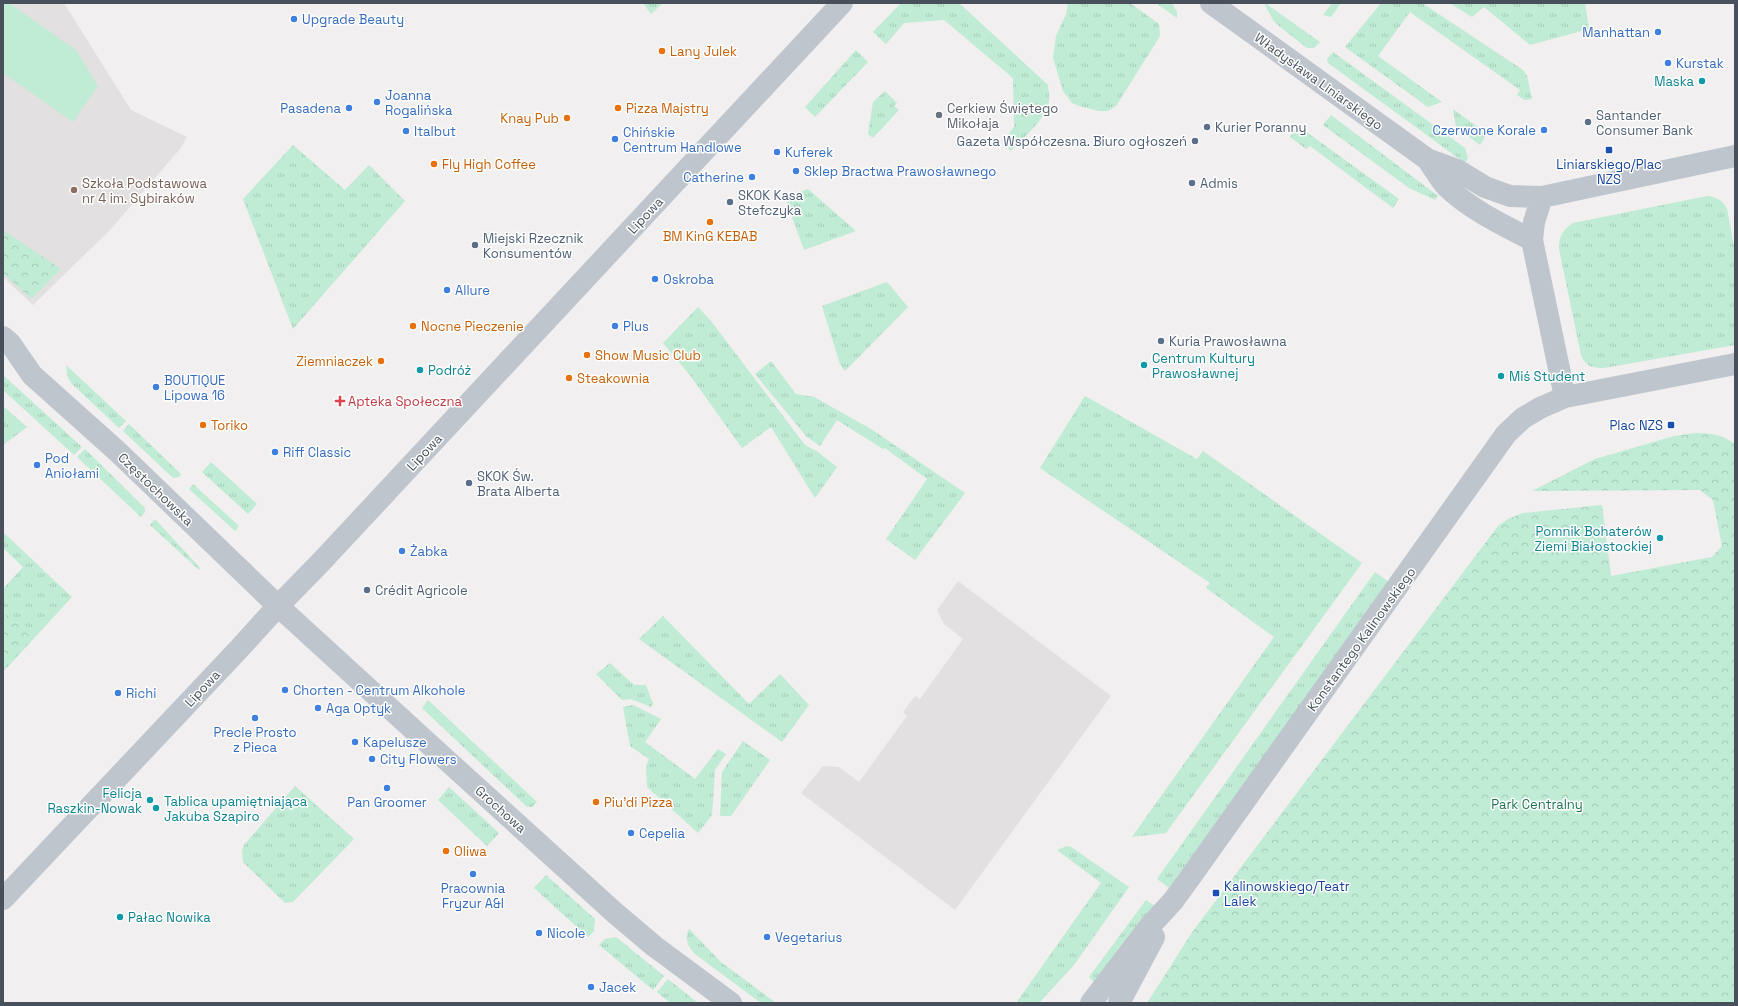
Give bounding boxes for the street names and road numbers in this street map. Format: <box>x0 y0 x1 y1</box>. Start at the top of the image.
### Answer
street label: Władysława Liniarskiego <box>1251 29 1386 134</box>
street label: Lipowa <box>624 193 667 237</box>
street label: Lipowa <box>403 430 446 474</box>
street label: Częstochowska <box>114 449 197 530</box>
street label: Konstantego Kalinowskiego <box>1303 564 1419 715</box>
street label: Lipowa <box>181 666 224 710</box>
street label: Grochowa <box>472 782 530 837</box>

